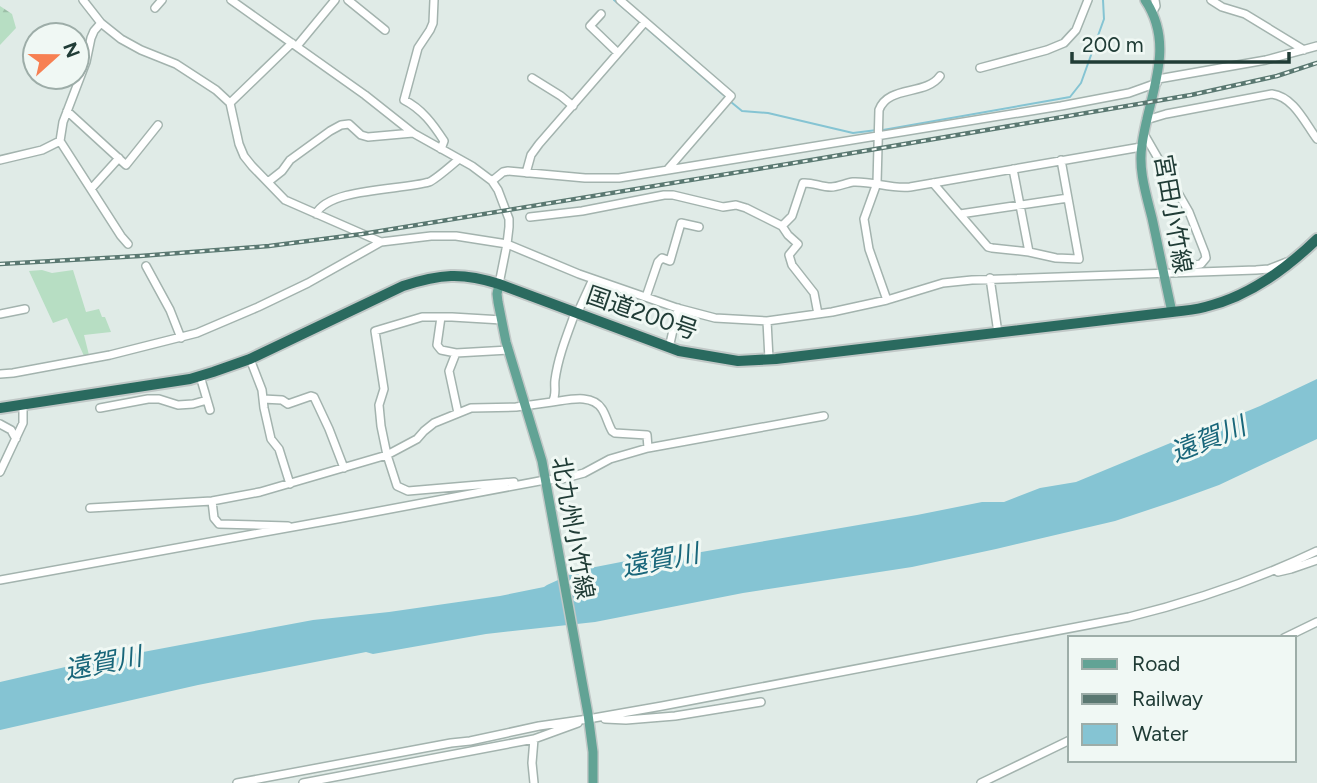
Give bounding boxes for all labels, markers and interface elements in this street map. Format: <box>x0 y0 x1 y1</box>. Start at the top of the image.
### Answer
north arrow <box>21 21 91 91</box>
scale bar <box>1072 21 1289 65</box>
text: 200 m <box>1082 32 1144 57</box>
text: N <box>58 39 85 61</box>
street label: 宮田小竹線 <box>1149 152 1198 276</box>
street label: 国道200号 <box>583 280 702 345</box>
water label: 遠賀川 <box>1166 408 1253 468</box>
street label: 北九州小竹線 <box>547 454 600 601</box>
water label: 遠賀川 <box>619 536 704 583</box>
legend <box>1068 636 1296 762</box>
water label: 遠賀川 <box>62 639 147 686</box>
text: Road <box>1132 651 1180 676</box>
text: Railway <box>1132 686 1203 711</box>
text: Water <box>1132 721 1188 746</box>

